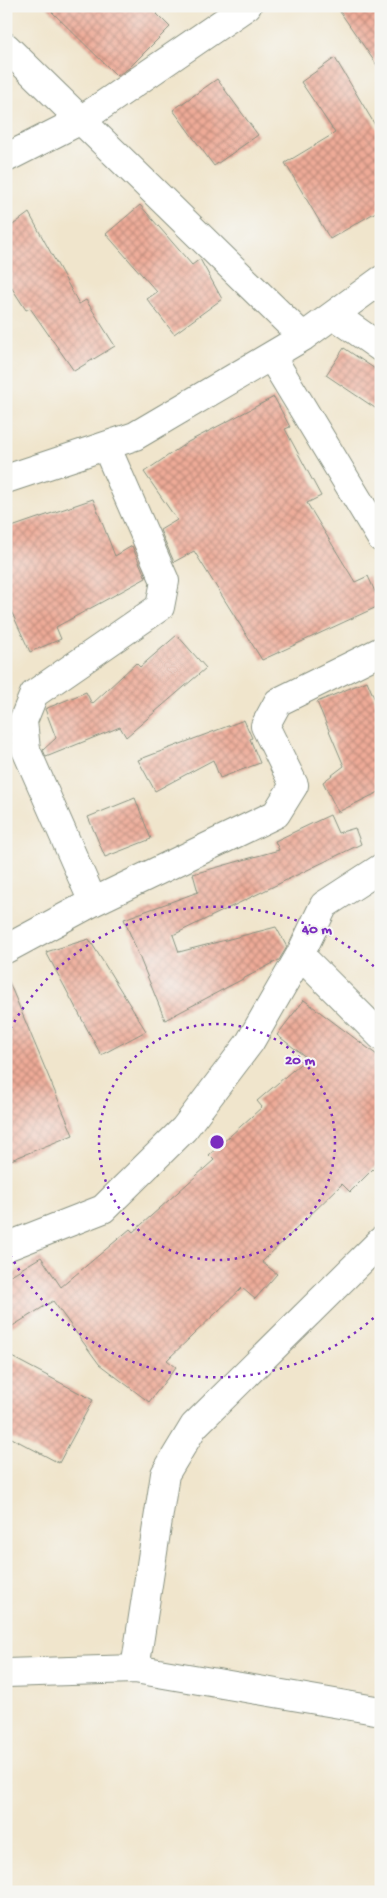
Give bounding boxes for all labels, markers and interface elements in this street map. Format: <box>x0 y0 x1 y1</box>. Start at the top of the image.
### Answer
text: 40 m <box>301 921 332 939</box>
text: 20 m <box>285 1052 315 1070</box>
centre of rings <box>208 1133 226 1151</box>

